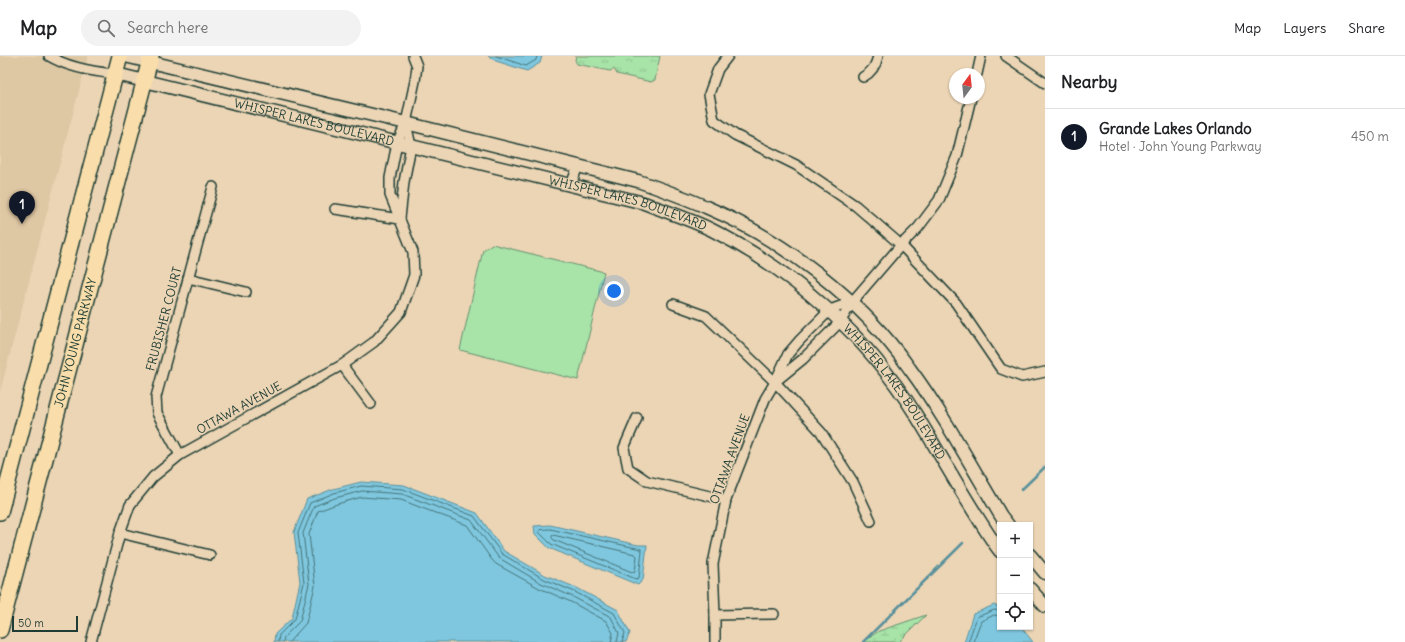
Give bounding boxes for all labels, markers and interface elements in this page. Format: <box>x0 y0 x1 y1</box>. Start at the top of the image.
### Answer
search box <box>81 10 361 46</box>
text: Map <box>20 16 57 40</box>
icon: search <box>95 17 117 39</box>
text: Search here <box>127 18 208 37</box>
text: Map <box>1234 19 1261 37</box>
text: Layers <box>1283 19 1326 37</box>
text: Share <box>1348 19 1385 37</box>
north arrow <box>949 68 985 104</box>
text: Nearby <box>1061 71 1117 93</box>
street label: WHISPER LAKES BOULEVARD <box>233 95 396 149</box>
text: Grande Lakes Orlando <box>1099 119 1252 138</box>
text: 1 <box>1071 128 1077 145</box>
text: 450 m <box>1351 128 1389 145</box>
text: Hotel · John Young Parkway <box>1099 138 1262 155</box>
street label: WHISPER LAKES BOULEVARD <box>547 172 709 234</box>
pin: 1 <box>9 191 35 224</box>
street label: FRUBISHER COURT <box>142 265 185 373</box>
street label: JOHN YOUNG PARKWAY <box>51 276 99 409</box>
your location <box>604 281 624 301</box>
street label: WHISPER LAKES BOULEVARD <box>840 321 949 462</box>
street label: OTTAWA AVENUE <box>194 378 284 437</box>
street label: OTTAWA AVENUE <box>706 412 753 506</box>
map controls <box>997 522 1033 630</box>
button: + <box>997 522 1033 558</box>
button: − <box>997 558 1033 594</box>
button: locate <box>997 594 1033 630</box>
scale bar <box>12 614 78 633</box>
text: 50 m <box>18 616 44 630</box>

